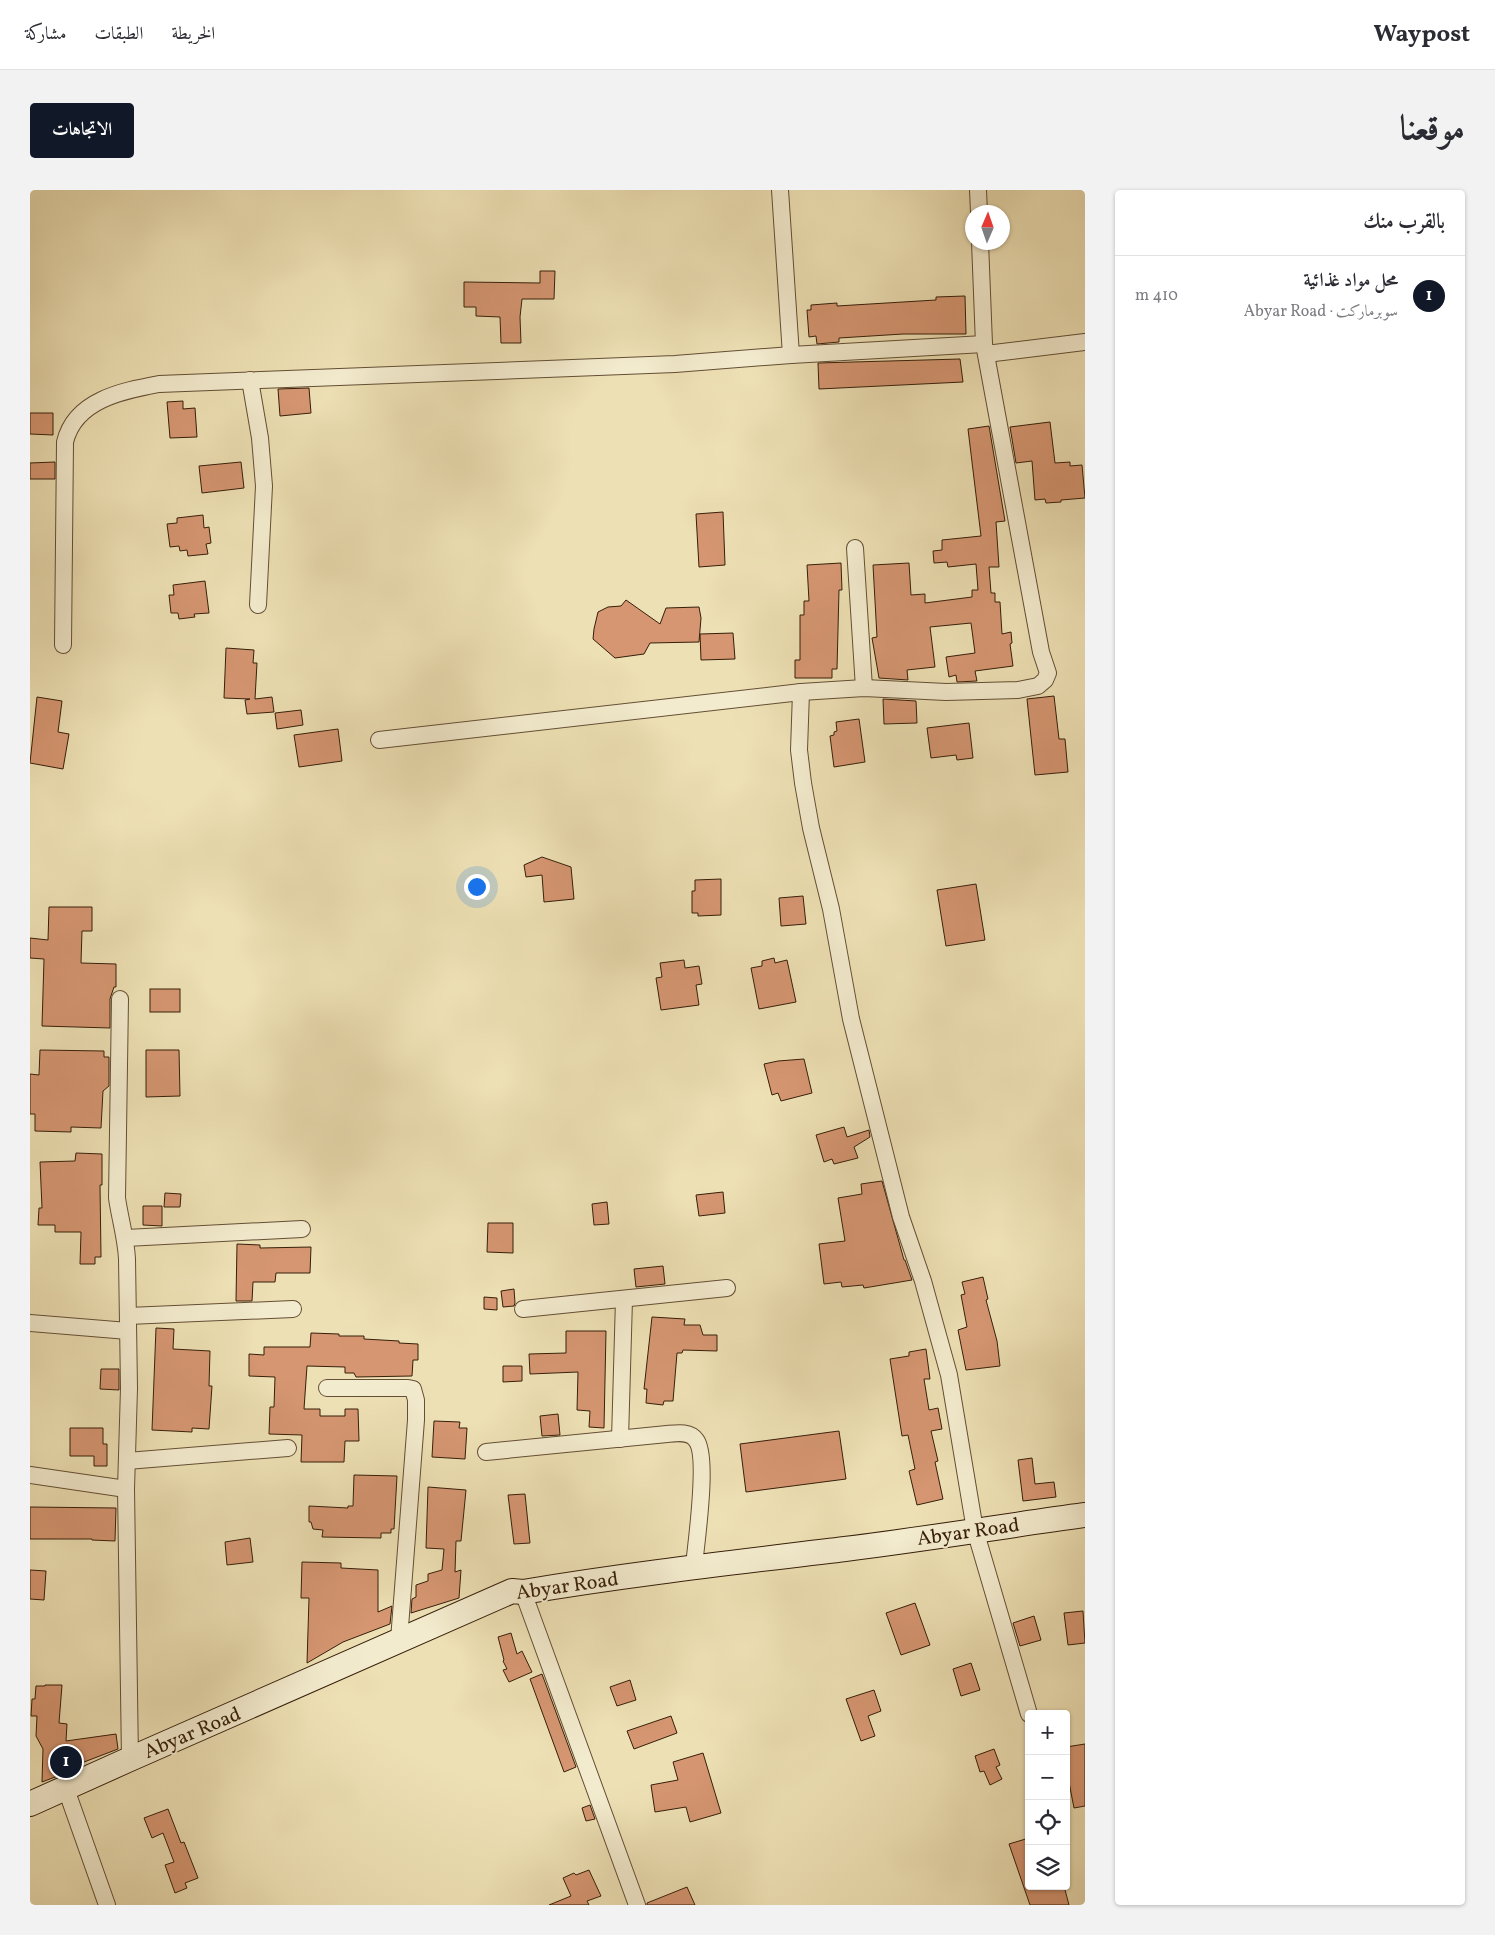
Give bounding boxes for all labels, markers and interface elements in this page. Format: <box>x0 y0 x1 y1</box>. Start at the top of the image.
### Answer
text: Waypost <box>1373 18 1470 52</box>
text: مشاركة <box>25 22 66 47</box>
text: الطبقات <box>94 22 143 47</box>
text: الخريطة <box>171 22 215 47</box>
button: الاتجاهات <box>30 103 134 158</box>
text: موقعنا <box>1400 106 1465 154</box>
north arrow <box>965 205 1010 250</box>
text: بالقرب منك <box>1363 208 1445 237</box>
text: محل مواد غذائية <box>1303 268 1398 294</box>
text: 410 m <box>1135 285 1178 307</box>
text: 1 <box>1426 285 1432 307</box>
text: سوبرماركت · Abyar Road <box>1244 301 1398 323</box>
your location <box>464 874 490 900</box>
street label: Abyar Road <box>915 1512 1021 1554</box>
street label: Abyar Road <box>514 1566 620 1608</box>
street label: Abyar Road <box>140 1701 246 1767</box>
map controls <box>1025 1710 1070 1890</box>
button: + <box>1025 1710 1070 1755</box>
pin: 1 <box>50 1743 82 1781</box>
button: − <box>1025 1755 1070 1800</box>
button: locate <box>1025 1800 1070 1845</box>
button: layers <box>1025 1845 1070 1890</box>

